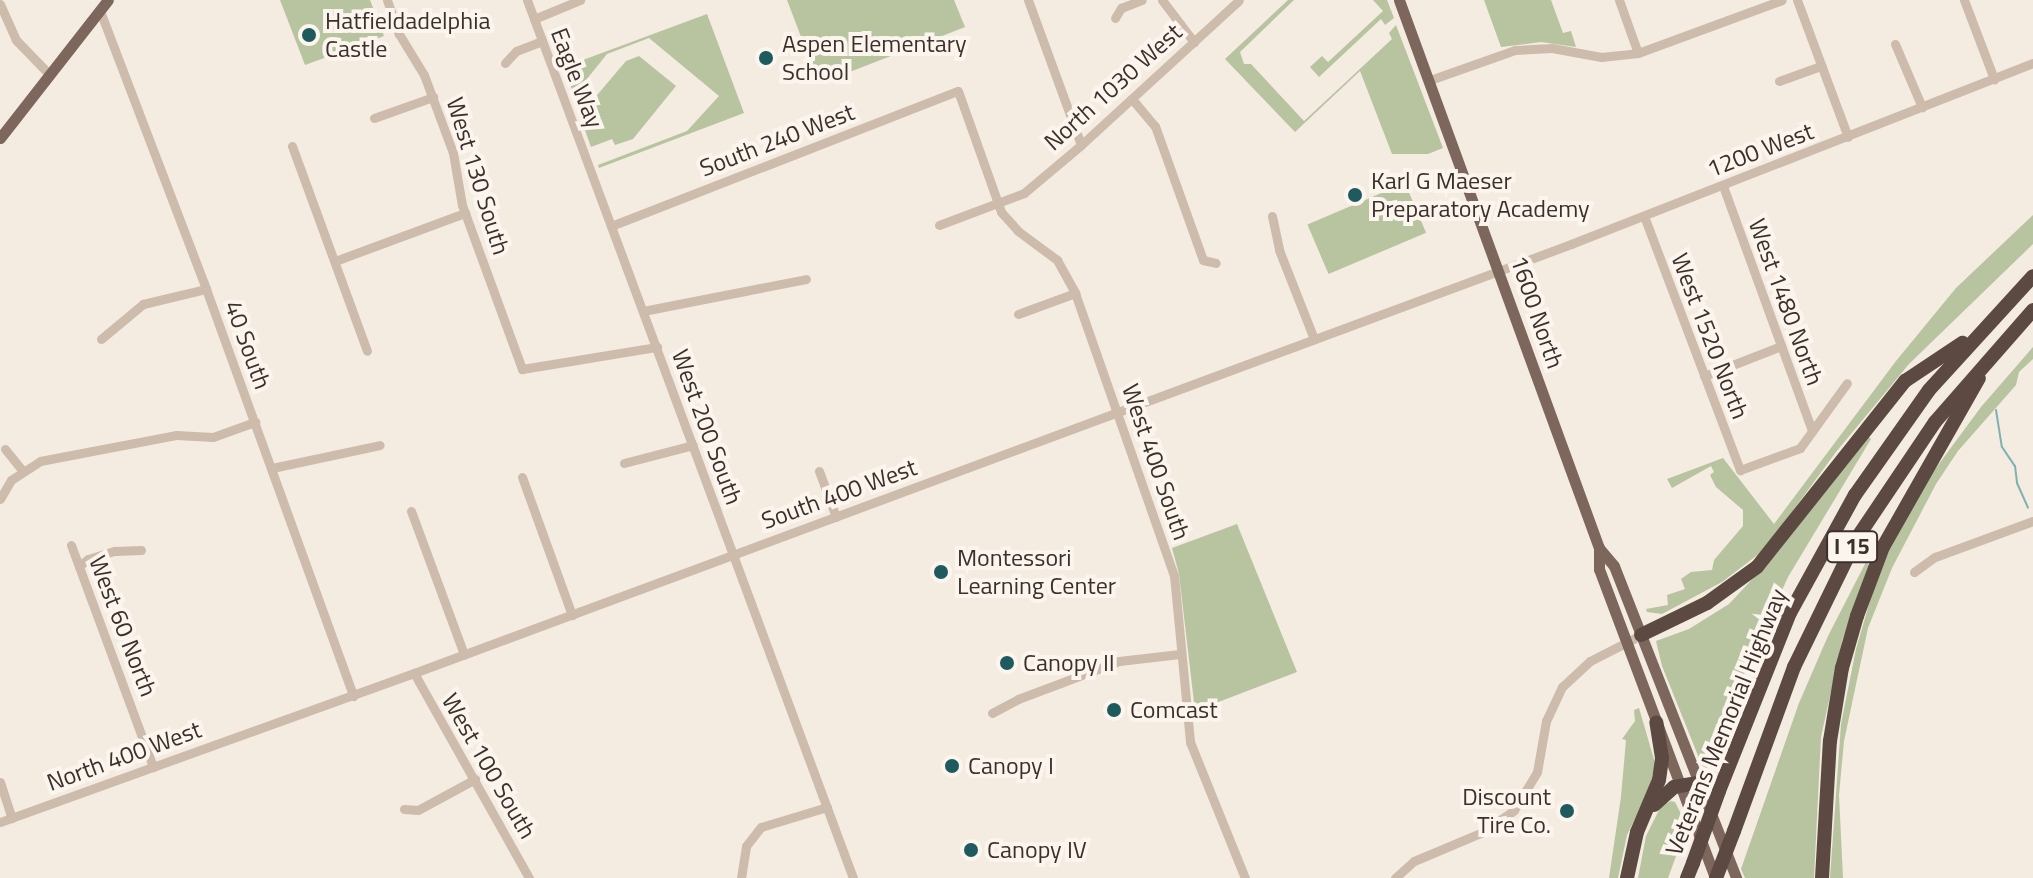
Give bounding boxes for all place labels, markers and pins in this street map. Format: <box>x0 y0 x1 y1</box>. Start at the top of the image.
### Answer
place label: Hatfieldadelphia Castle <box>325 7 490 63</box>
marker: Hatfieldadelphia Castle <box>300 26 318 44</box>
place label: Aspen Elementary School <box>782 30 967 86</box>
marker: Aspen Elementary School <box>757 49 775 67</box>
place label: Karl G Maeser Preparatory Academy <box>1371 167 1590 223</box>
marker: Karl G Maeser Preparatory Academy <box>1346 186 1364 204</box>
place label: Montessori Learning Center <box>957 544 1116 600</box>
marker: Montessori Learning Center <box>932 563 950 581</box>
place label: Canopy II <box>1023 649 1115 677</box>
marker: Canopy II <box>998 654 1016 672</box>
place label: Comcast <box>1130 696 1218 724</box>
marker: Comcast <box>1105 701 1123 719</box>
place label: Canopy I <box>968 752 1054 780</box>
marker: Canopy I <box>943 757 961 775</box>
place label: Discount Tire Co. <box>1462 783 1551 839</box>
marker: Discount Tire Co. <box>1558 802 1576 820</box>
place label: Canopy IV <box>987 836 1087 864</box>
marker: Canopy IV <box>962 841 980 859</box>

